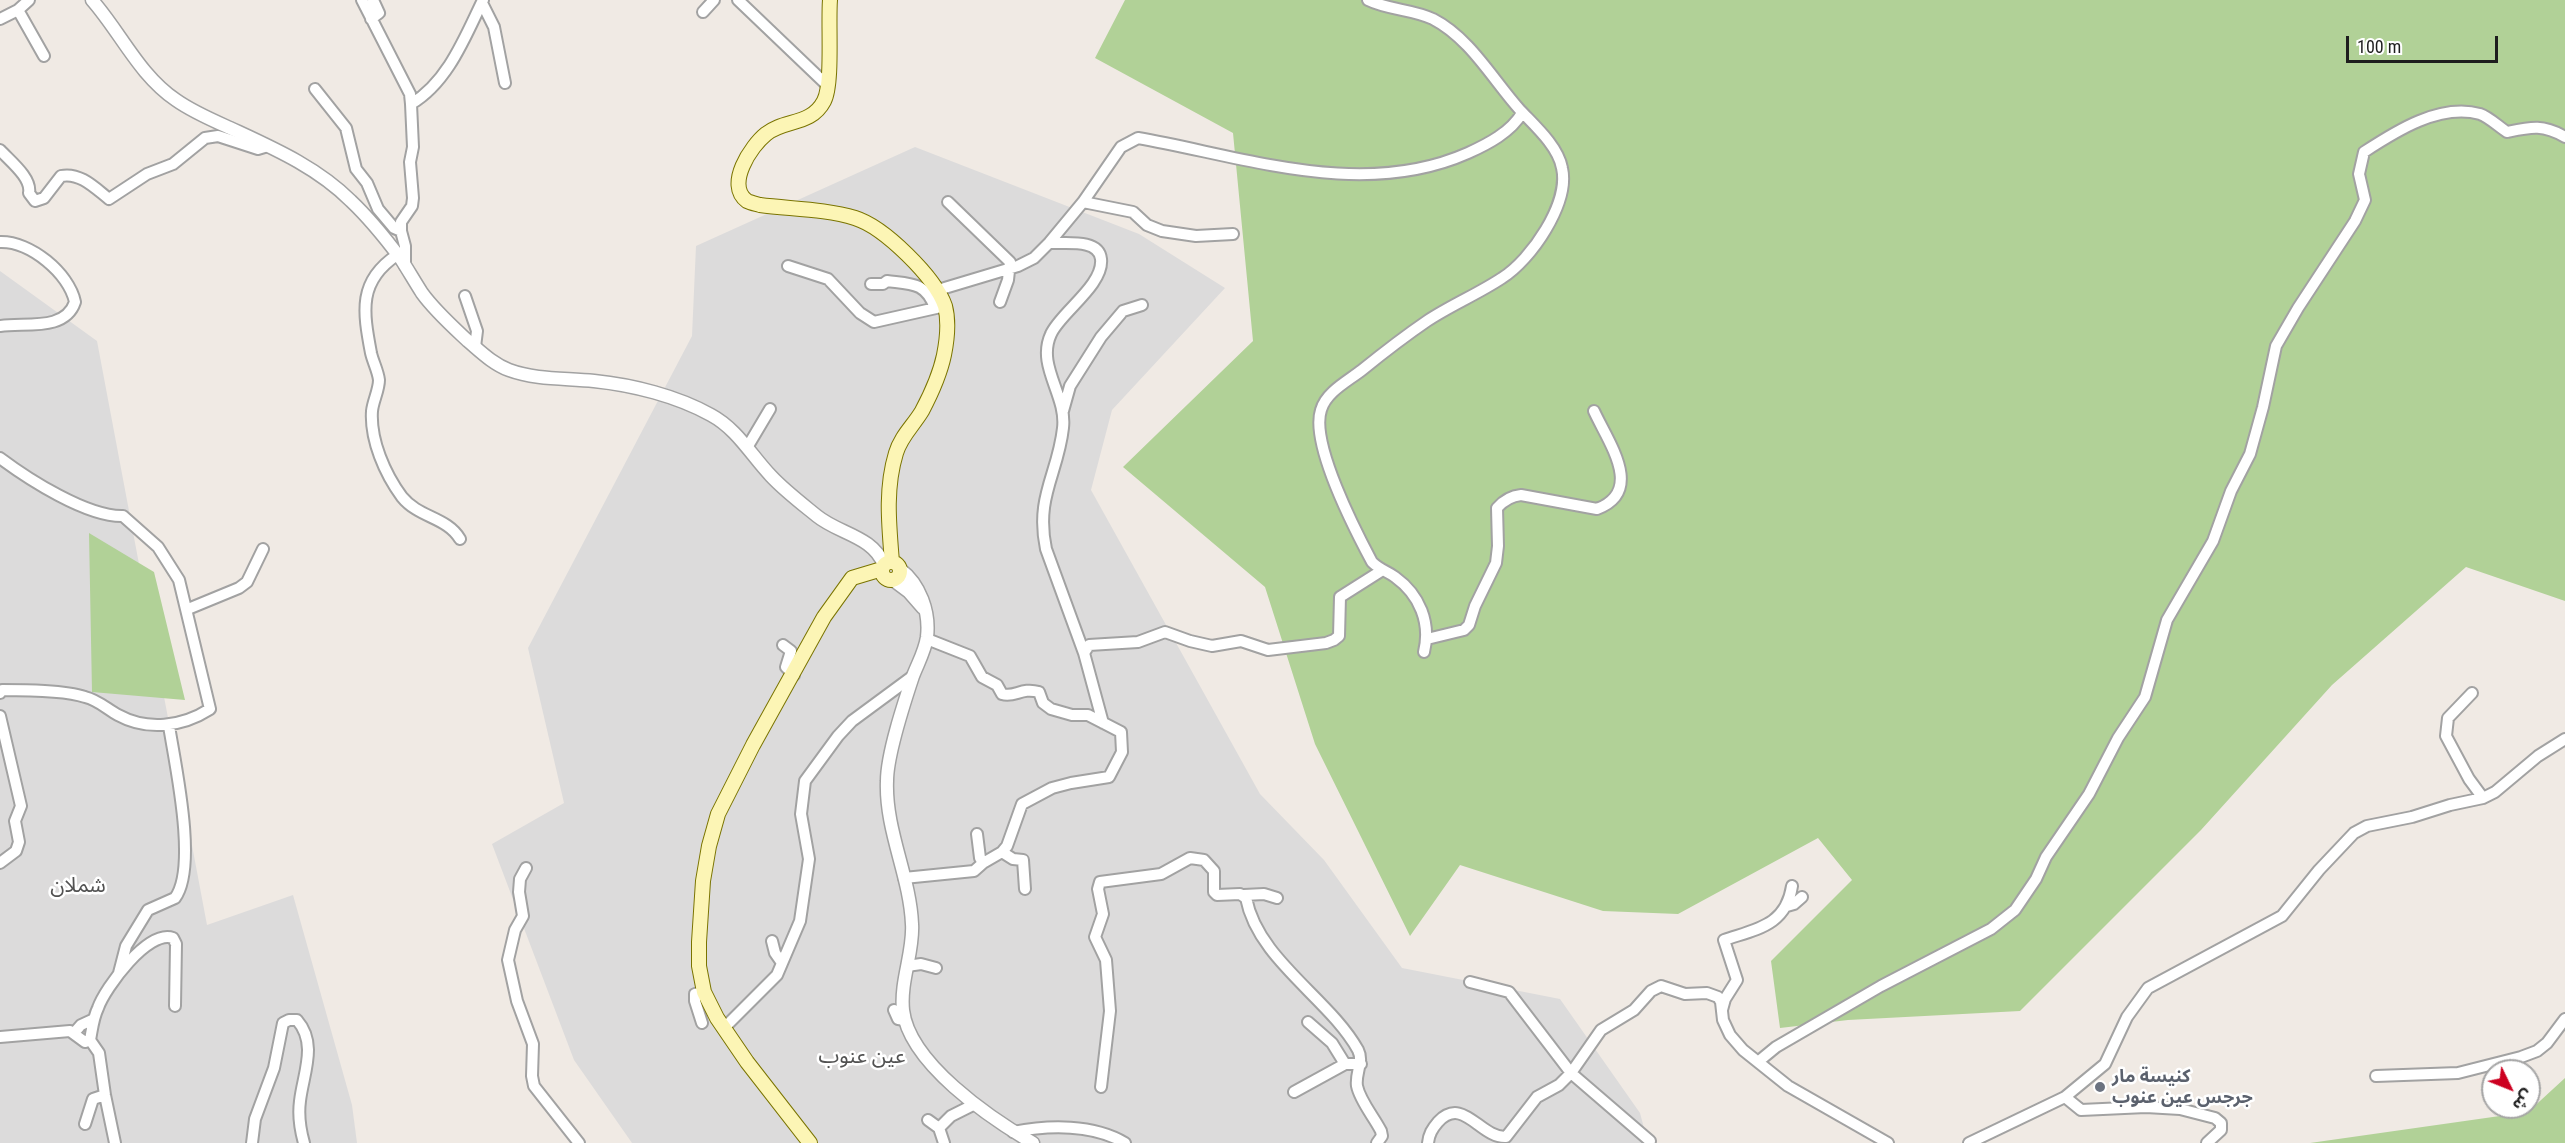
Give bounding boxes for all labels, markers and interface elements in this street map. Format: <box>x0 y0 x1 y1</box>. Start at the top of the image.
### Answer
scale bar <box>2349 24 2500 62</box>
text: 100 m <box>2357 36 2401 57</box>
district label: شملان <box>50 874 106 900</box>
district label: عين عنوب <box>818 1045 906 1071</box>
north arrow <box>2481 1059 2541 1119</box>
place label: كنيسة مار جرجس عين عنوب <box>2112 1066 2253 1108</box>
marker: كنيسة مار جرجس عين عنوب <box>2093 1080 2107 1094</box>
text: ش <box>2509 1086 2537 1115</box>

